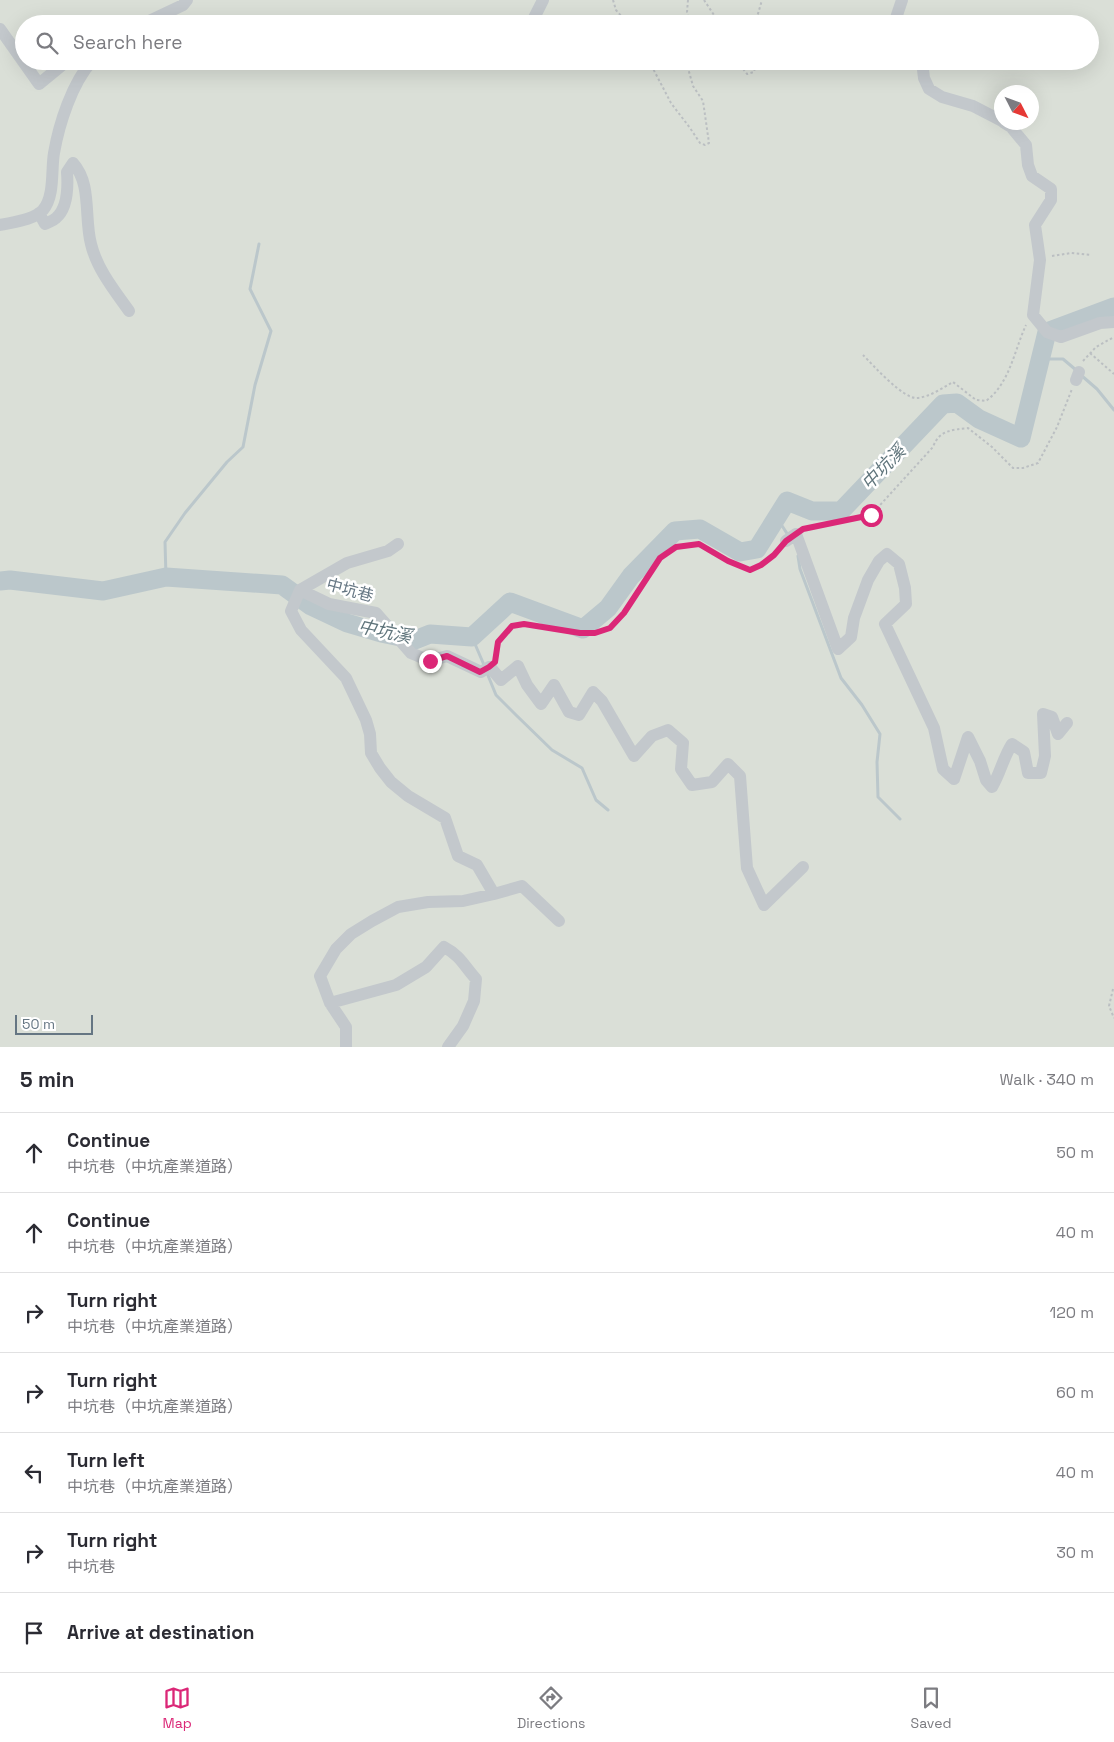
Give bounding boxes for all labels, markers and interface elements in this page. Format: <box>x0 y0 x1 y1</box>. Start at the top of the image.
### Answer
search box <box>15 15 1099 70</box>
icon: search <box>33 29 61 57</box>
text: Search here <box>73 30 183 55</box>
north arrow <box>994 85 1039 130</box>
water label: 中坑溪 <box>856 437 912 494</box>
route start <box>860 504 883 527</box>
street label: 中坑巷 <box>324 574 376 606</box>
water label: 中坑溪 <box>356 614 417 648</box>
route end <box>419 650 442 673</box>
scale bar <box>15 1012 92 1035</box>
text: 50 m <box>22 1015 55 1033</box>
text: 5 min <box>20 1066 74 1093</box>
text: Walk · 340 m <box>999 1069 1094 1090</box>
text: Continue <box>67 1128 150 1153</box>
icon: ahead <box>20 1139 48 1167</box>
text: 50 m <box>1056 1142 1094 1163</box>
text: 中坑巷（中坑產業道路） <box>67 1156 243 1177</box>
text: Continue <box>67 1208 150 1233</box>
icon: ahead <box>20 1219 48 1247</box>
text: 40 m <box>1056 1222 1094 1243</box>
text: 中坑巷（中坑產業道路） <box>67 1236 243 1257</box>
text: Turn right <box>67 1288 157 1313</box>
icon: right <box>20 1299 48 1327</box>
text: 120 m <box>1050 1302 1094 1323</box>
text: 中坑巷（中坑產業道路） <box>67 1316 243 1337</box>
text: Turn right <box>67 1368 157 1393</box>
icon: right <box>20 1379 48 1407</box>
text: 60 m <box>1056 1382 1094 1403</box>
text: 中坑巷（中坑產業道路） <box>67 1396 243 1417</box>
text: Turn left <box>67 1448 145 1473</box>
icon: left <box>20 1459 48 1487</box>
text: 40 m <box>1056 1462 1094 1483</box>
text: 中坑巷（中坑產業道路） <box>67 1476 243 1497</box>
text: Turn right <box>67 1528 157 1553</box>
icon: right <box>20 1539 48 1567</box>
text: 30 m <box>1056 1542 1094 1563</box>
text: 中坑巷 <box>67 1556 115 1577</box>
icon: arrive <box>20 1619 48 1647</box>
text: Arrive at destination <box>67 1620 255 1645</box>
tab: Map <box>163 1684 192 1732</box>
tab: Directions <box>517 1684 585 1732</box>
tab: Saved <box>911 1684 951 1732</box>

